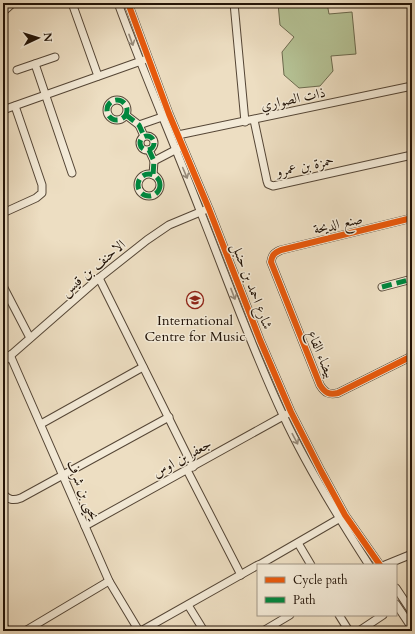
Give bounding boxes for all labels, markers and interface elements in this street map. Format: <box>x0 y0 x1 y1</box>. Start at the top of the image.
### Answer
north arrow <box>18 18 58 58</box>
text: N <box>40 32 55 43</box>
one-way arrow <box>128 33 136 45</box>
street label: ذات الصواري <box>259 83 328 117</box>
street label: حمزة بن عمرو <box>272 151 336 182</box>
one-way arrow <box>182 167 189 179</box>
street label: صنع الديحة <box>312 209 365 243</box>
street label: الاحنف بن قيس <box>57 235 129 301</box>
street label: شارع احمد بن حنبل <box>225 240 277 333</box>
one-way arrow <box>229 288 237 300</box>
school or university icon: International Centre for Music <box>185 290 205 310</box>
place label: International Centre for Music <box>144 311 246 346</box>
street label: بيضاء القاع <box>301 327 339 381</box>
one-way arrow <box>292 433 299 445</box>
street label: جعفر بن اوس <box>149 434 215 482</box>
street label: يحيى بن شرف <box>60 457 104 524</box>
legend <box>257 564 397 616</box>
text: Cycle path <box>293 572 348 588</box>
text: Path <box>293 592 316 608</box>

